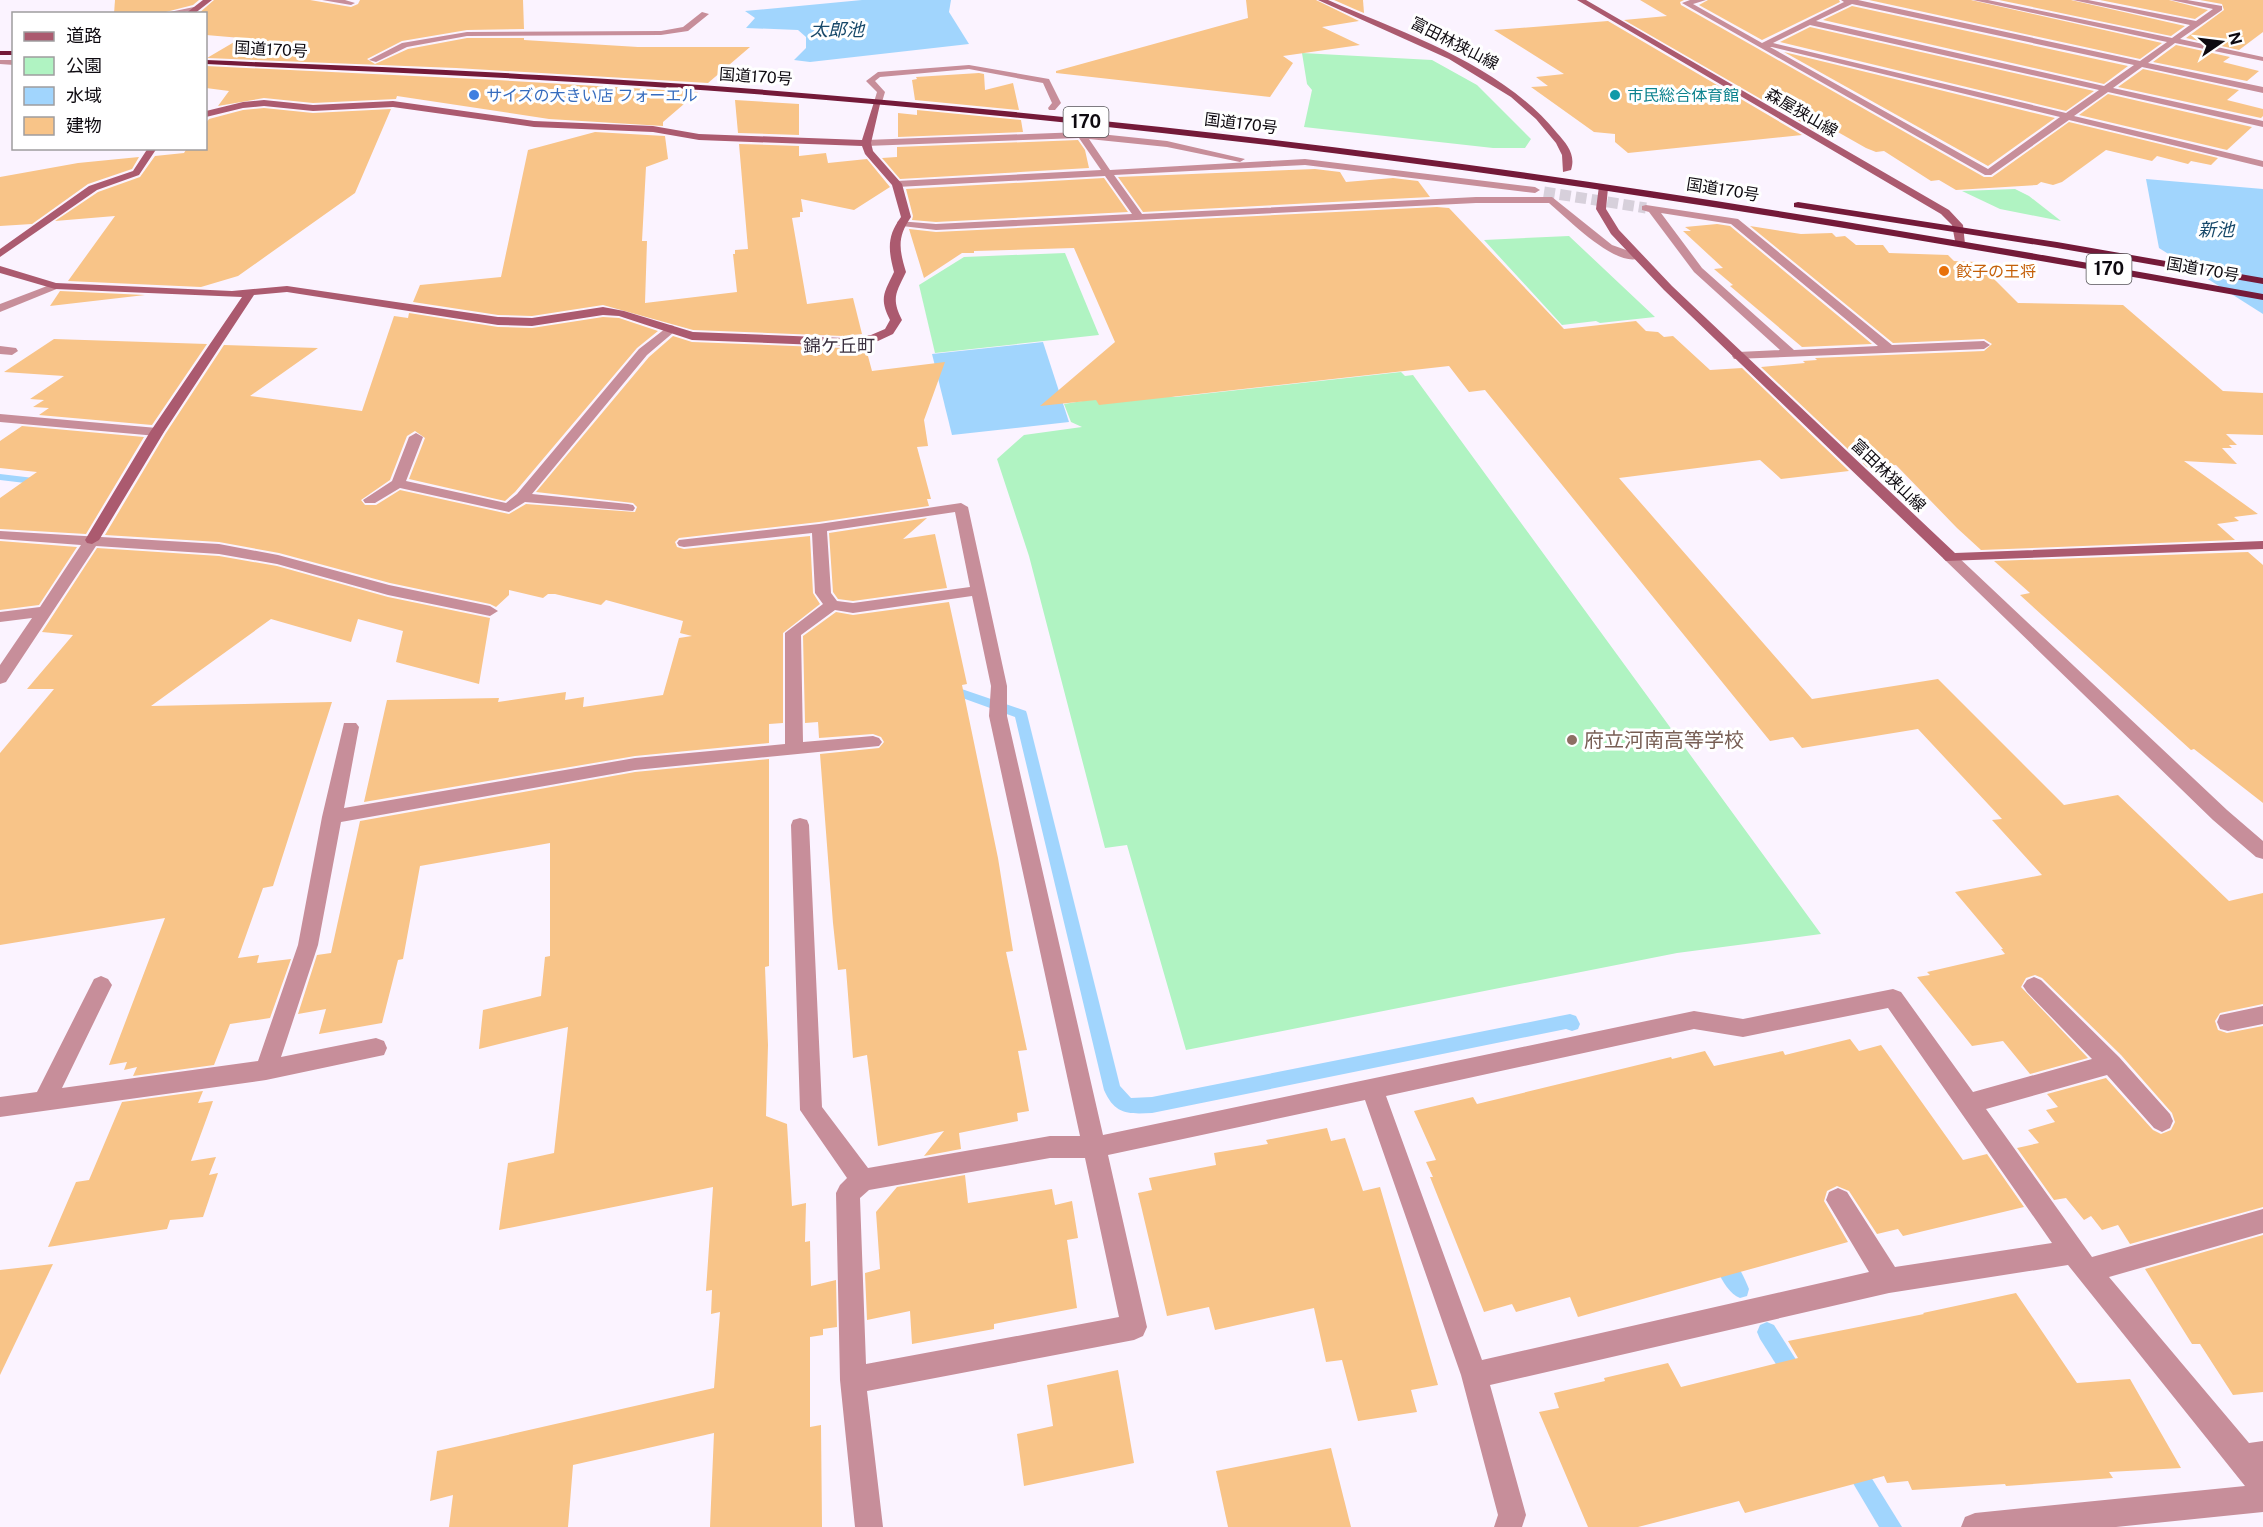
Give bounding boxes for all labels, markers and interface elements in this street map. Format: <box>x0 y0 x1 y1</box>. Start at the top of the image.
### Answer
legend <box>12 12 207 150</box>
north arrow <box>2191 12 2251 72</box>
street label: 富田林狭山線 <box>1408 13 1502 74</box>
water label: 太郎池 <box>810 19 866 40</box>
text: 道路 <box>66 25 102 46</box>
text: N <box>2224 30 2246 47</box>
street label: 国道170号 <box>234 38 308 61</box>
text: 公園 <box>66 55 102 76</box>
street label: 国道170号 <box>719 64 793 89</box>
street label: 森屋狭山線 <box>1762 84 1841 141</box>
text: 水域 <box>66 85 102 106</box>
place label: サイズの大きい店 フォーエル <box>486 86 697 105</box>
place label: 市民総合体育館 <box>1627 86 1739 105</box>
marker: サイズの大きい店 フォーエル <box>467 88 481 102</box>
marker: 市民総合体育館 <box>1608 88 1622 102</box>
road number: 170 <box>1064 107 1108 137</box>
street label: 国道170号 <box>1203 110 1279 137</box>
text: 建物 <box>66 115 102 136</box>
street label: 国道170号 <box>1685 174 1761 205</box>
water label: 新池 <box>2198 219 2236 240</box>
road number: 170 <box>2086 254 2132 284</box>
street label: 国道170号 <box>2165 254 2241 285</box>
place label: 餃子の王将 <box>1956 262 2036 281</box>
marker: 餃子の王将 <box>1937 264 1951 278</box>
district label: 錦ケ丘町 <box>803 335 875 356</box>
street label: 富田林狭山線 <box>1848 435 1930 516</box>
place label: 府立河南高等学校 <box>1584 728 1744 752</box>
marker: 府立河南高等学校 <box>1565 733 1579 747</box>

